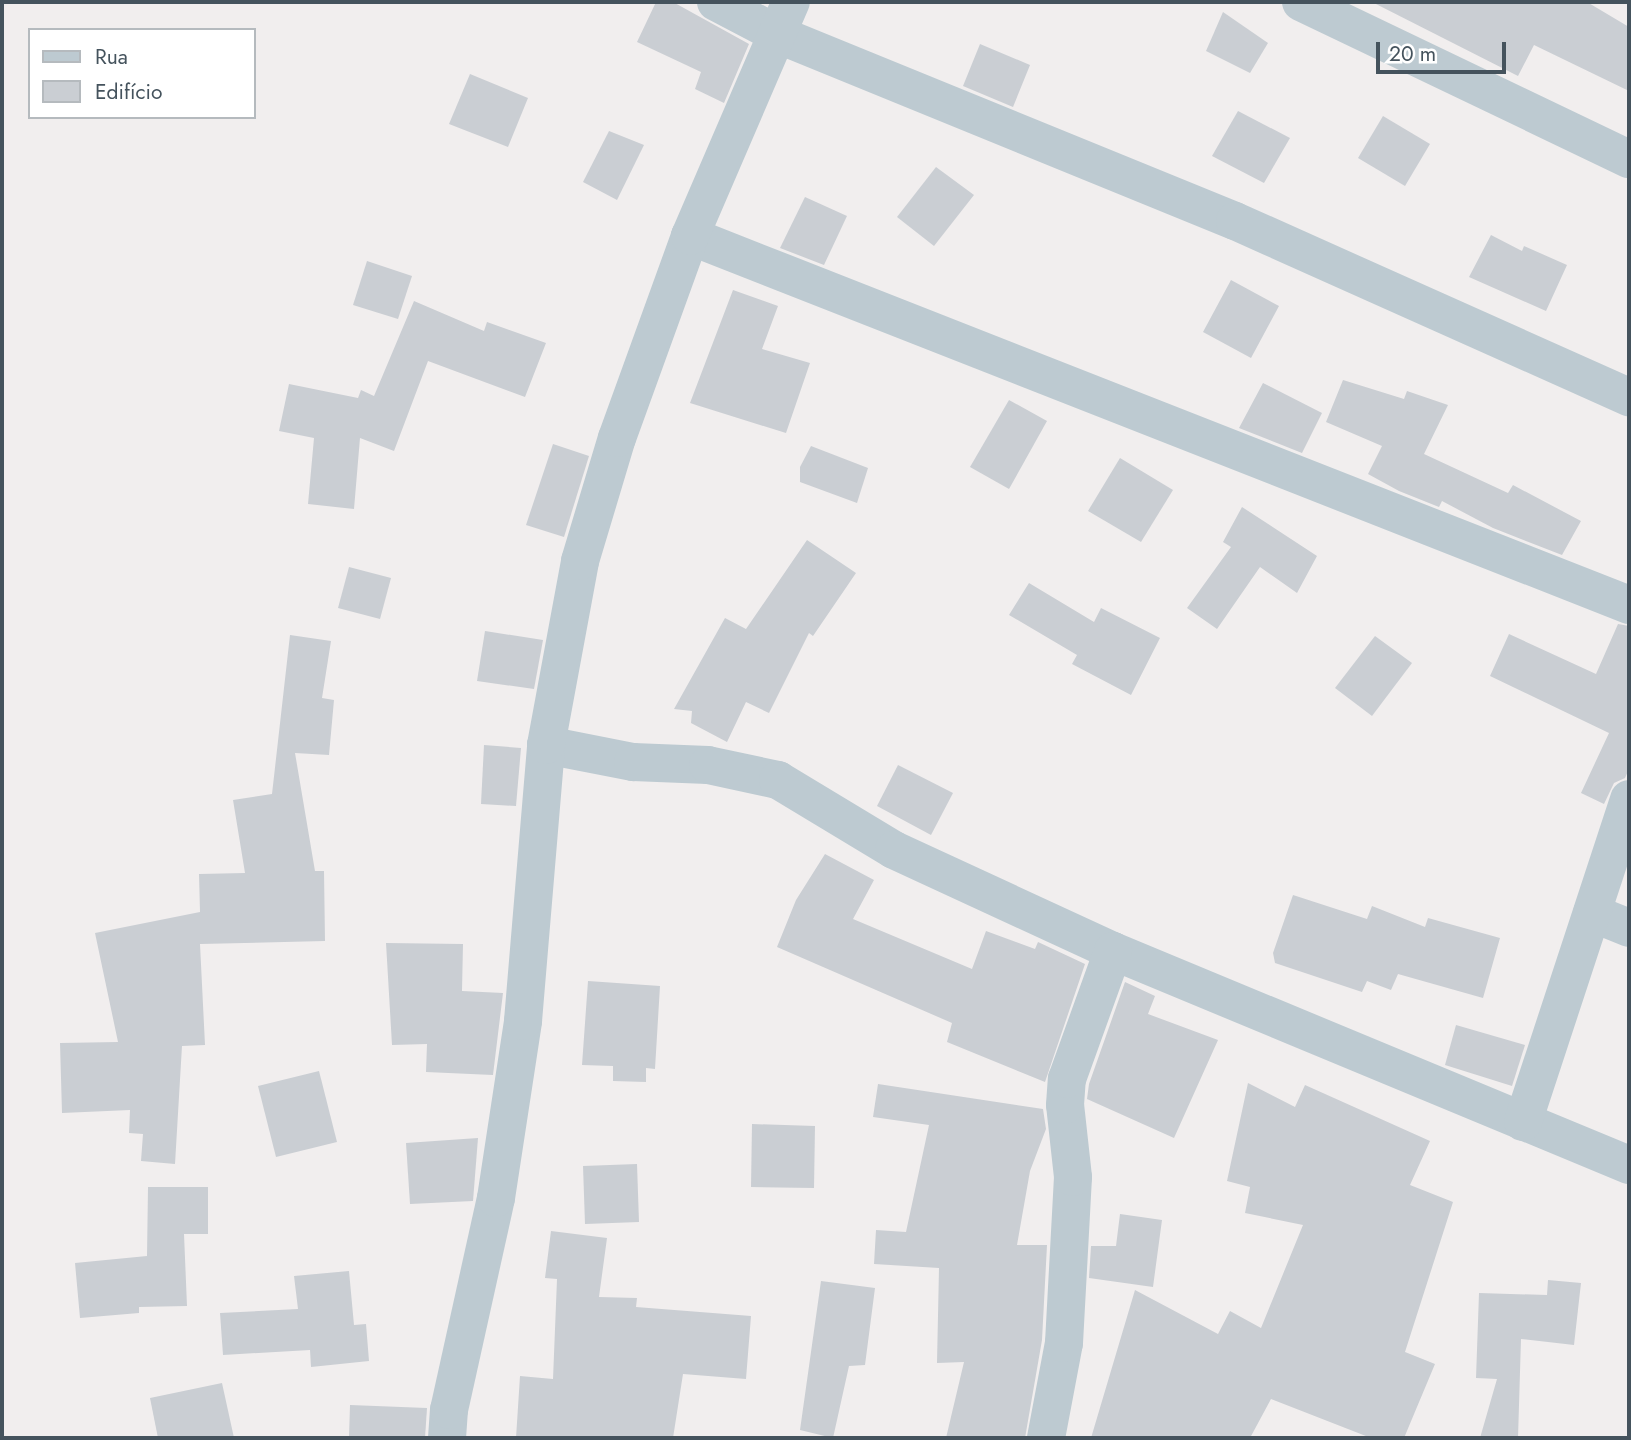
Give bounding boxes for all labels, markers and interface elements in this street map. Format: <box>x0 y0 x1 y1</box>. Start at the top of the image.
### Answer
legend <box>28 28 256 119</box>
scale bar <box>1379 28 1508 72</box>
text: 20 m <box>1389 39 1436 69</box>
text: Rua <box>95 42 128 72</box>
text: Edifício <box>95 77 162 107</box>

